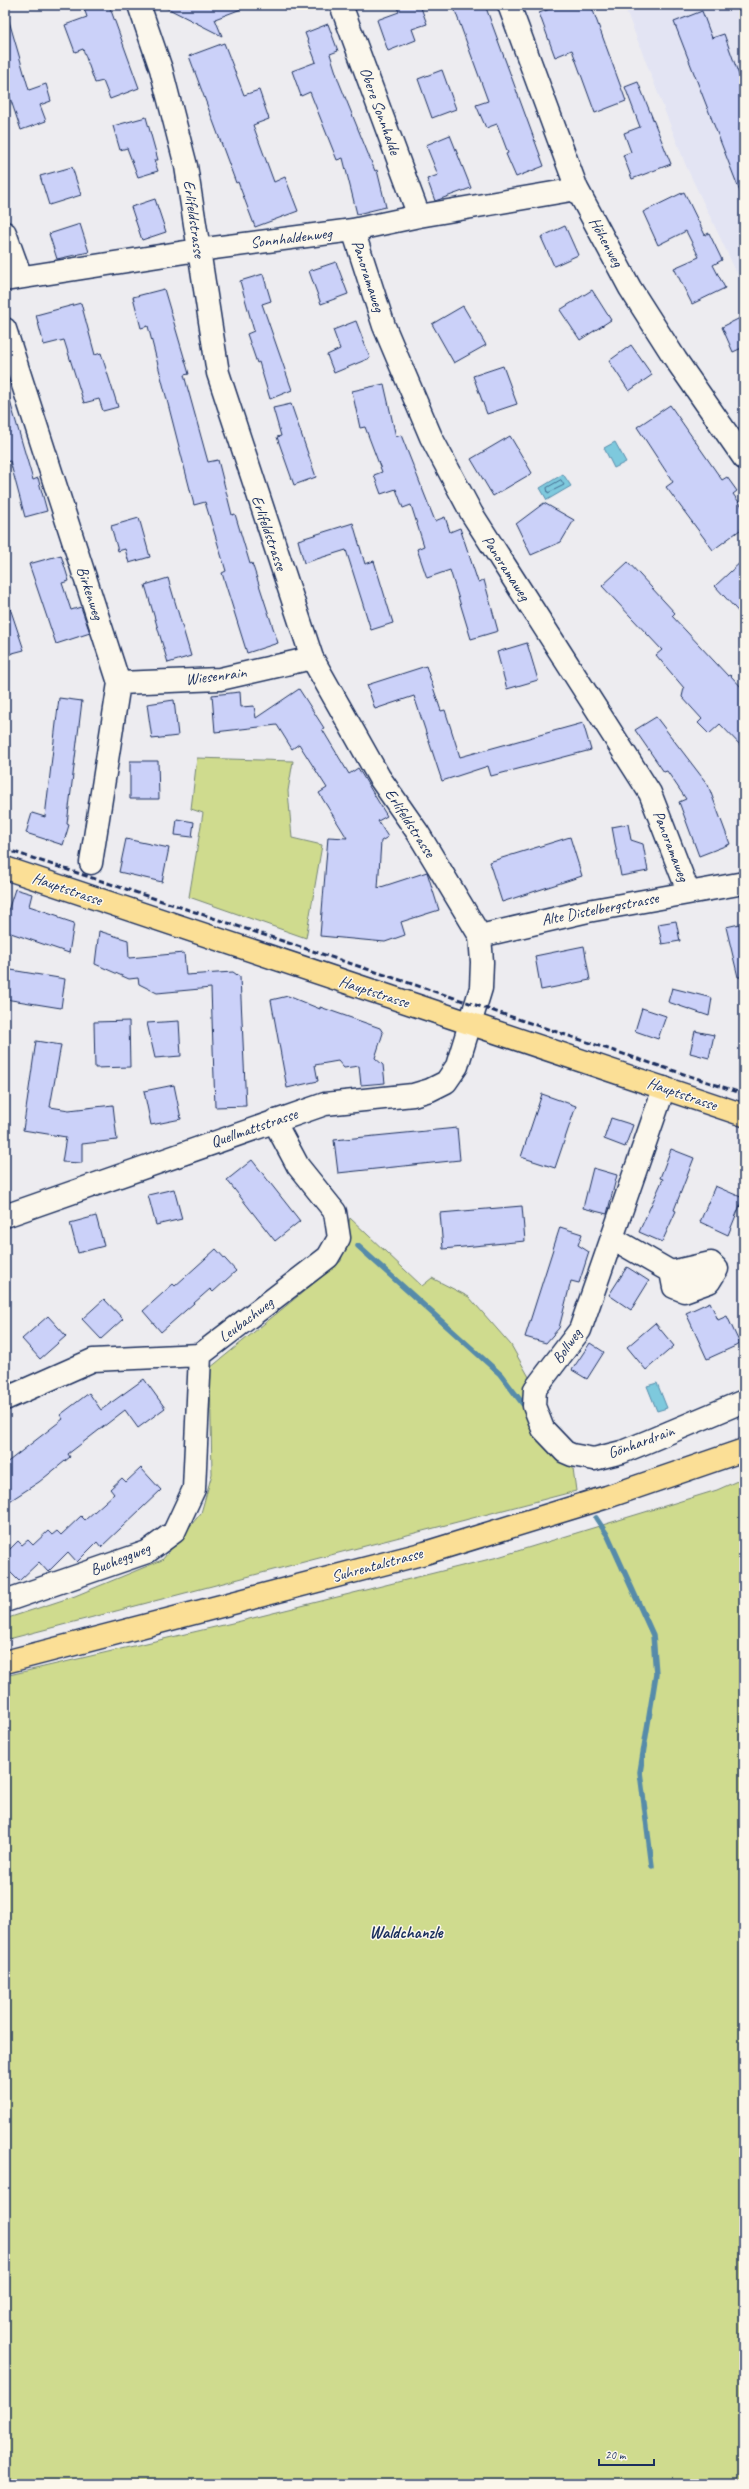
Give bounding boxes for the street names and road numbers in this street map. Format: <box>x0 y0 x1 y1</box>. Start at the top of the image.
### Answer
street label: Obere Sonnhalde <box>355 65 406 159</box>
street label: Erlifeldstrasse <box>179 179 210 261</box>
street label: Höhenweg <box>584 214 628 271</box>
street label: Sonnhaldenweg <box>249 223 334 253</box>
street label: Panoramaweg <box>347 238 389 315</box>
street label: Erlifeldstrasse <box>247 493 292 575</box>
street label: Panoramaweg <box>477 532 535 606</box>
street label: Birkenweg <box>72 564 108 623</box>
street label: Wiesenrain <box>185 662 248 690</box>
street label: Erlifeldstrasse <box>380 785 441 863</box>
street label: Panoramaweg <box>648 808 694 885</box>
street label: Hauptstrasse <box>29 868 106 911</box>
street label: Alte Distelbergstrasse <box>540 888 662 930</box>
street label: Hauptstrasse <box>336 971 413 1013</box>
street label: Hauptstrasse <box>644 1073 721 1116</box>
street label: Quellmattstrasse <box>208 1103 302 1152</box>
street label: Leubachweg <box>215 1292 278 1347</box>
street label: Bollweg <box>548 1323 587 1368</box>
street label: Gönhardrain <box>605 1420 678 1463</box>
street label: Bucheggweg <box>87 1537 154 1580</box>
street label: Suhrentalstrasse <box>329 1543 426 1587</box>

